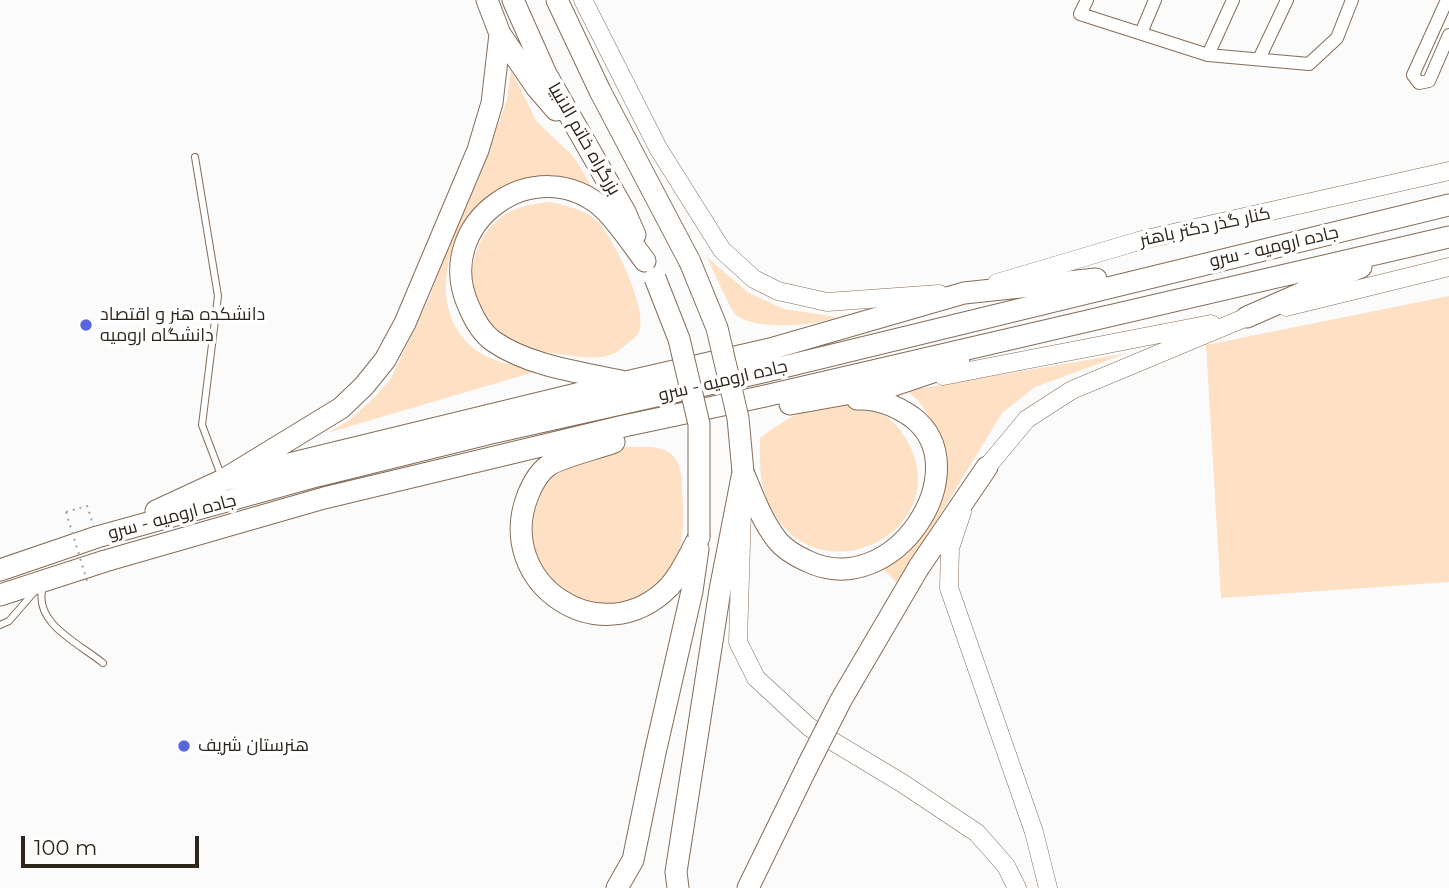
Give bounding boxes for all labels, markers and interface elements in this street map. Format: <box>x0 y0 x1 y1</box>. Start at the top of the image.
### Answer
street label: بزرگراه خاتم الانبیا <box>543 79 625 199</box>
street label: کنار گذر دکتر باهنر <box>1138 203 1272 251</box>
street label: جاده ارومیه - سرو <box>1207 222 1341 272</box>
place label: دانشکده هنر و اقتصاد دانشگاه ارومیه <box>100 304 265 346</box>
marker: دانشکده هنر و اقتصاد دانشگاه ارومیه <box>78 317 94 333</box>
street label: جاده ارومیه - سرو <box>656 356 790 406</box>
street label: جاده ارومیه - سرو <box>105 489 239 545</box>
place label: هنرستان شریف <box>198 735 309 757</box>
marker: هنرستان شریف <box>176 738 192 754</box>
scale bar <box>24 822 203 866</box>
text: 100 m <box>34 835 97 860</box>

